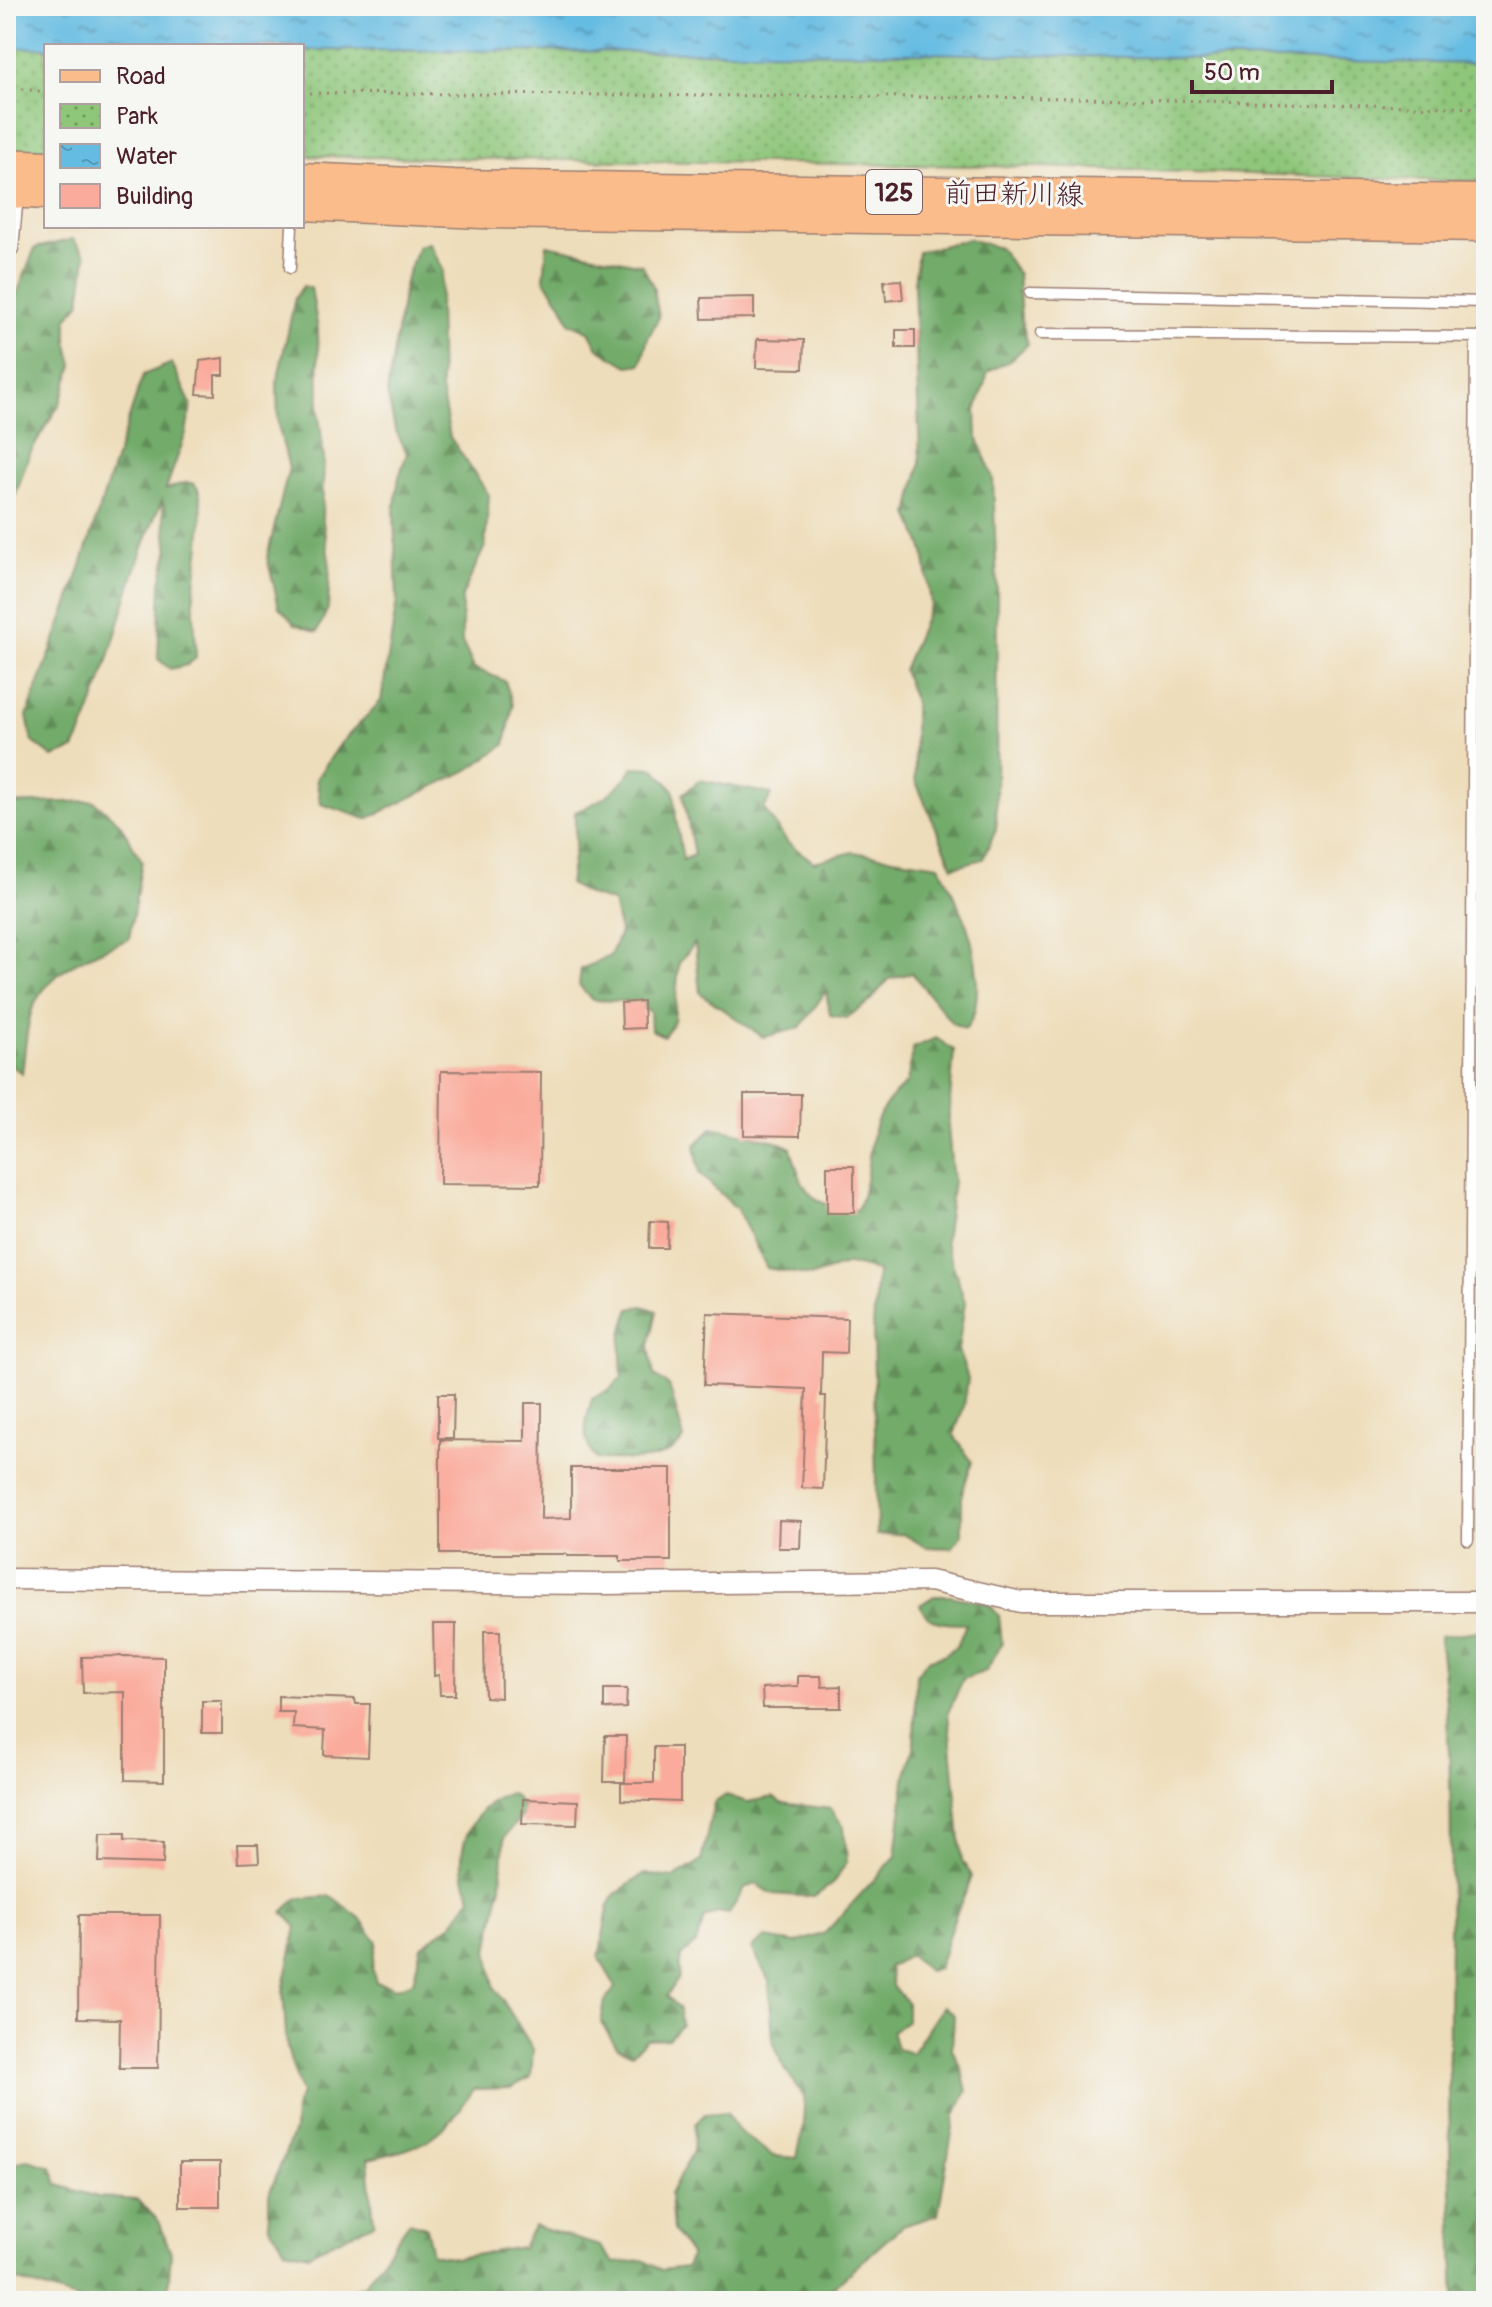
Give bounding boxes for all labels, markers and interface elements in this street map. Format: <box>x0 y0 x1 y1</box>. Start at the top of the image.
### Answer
legend <box>44 44 304 228</box>
scale bar <box>1192 44 1332 94</box>
text: 50 m <box>1204 58 1260 87</box>
text: Road <box>116 62 166 91</box>
text: Park <box>116 102 158 131</box>
text: Water <box>116 142 177 171</box>
road number: 125 <box>866 170 922 214</box>
street label: 前田新川線 <box>944 176 1084 213</box>
text: Building <box>116 182 193 211</box>

